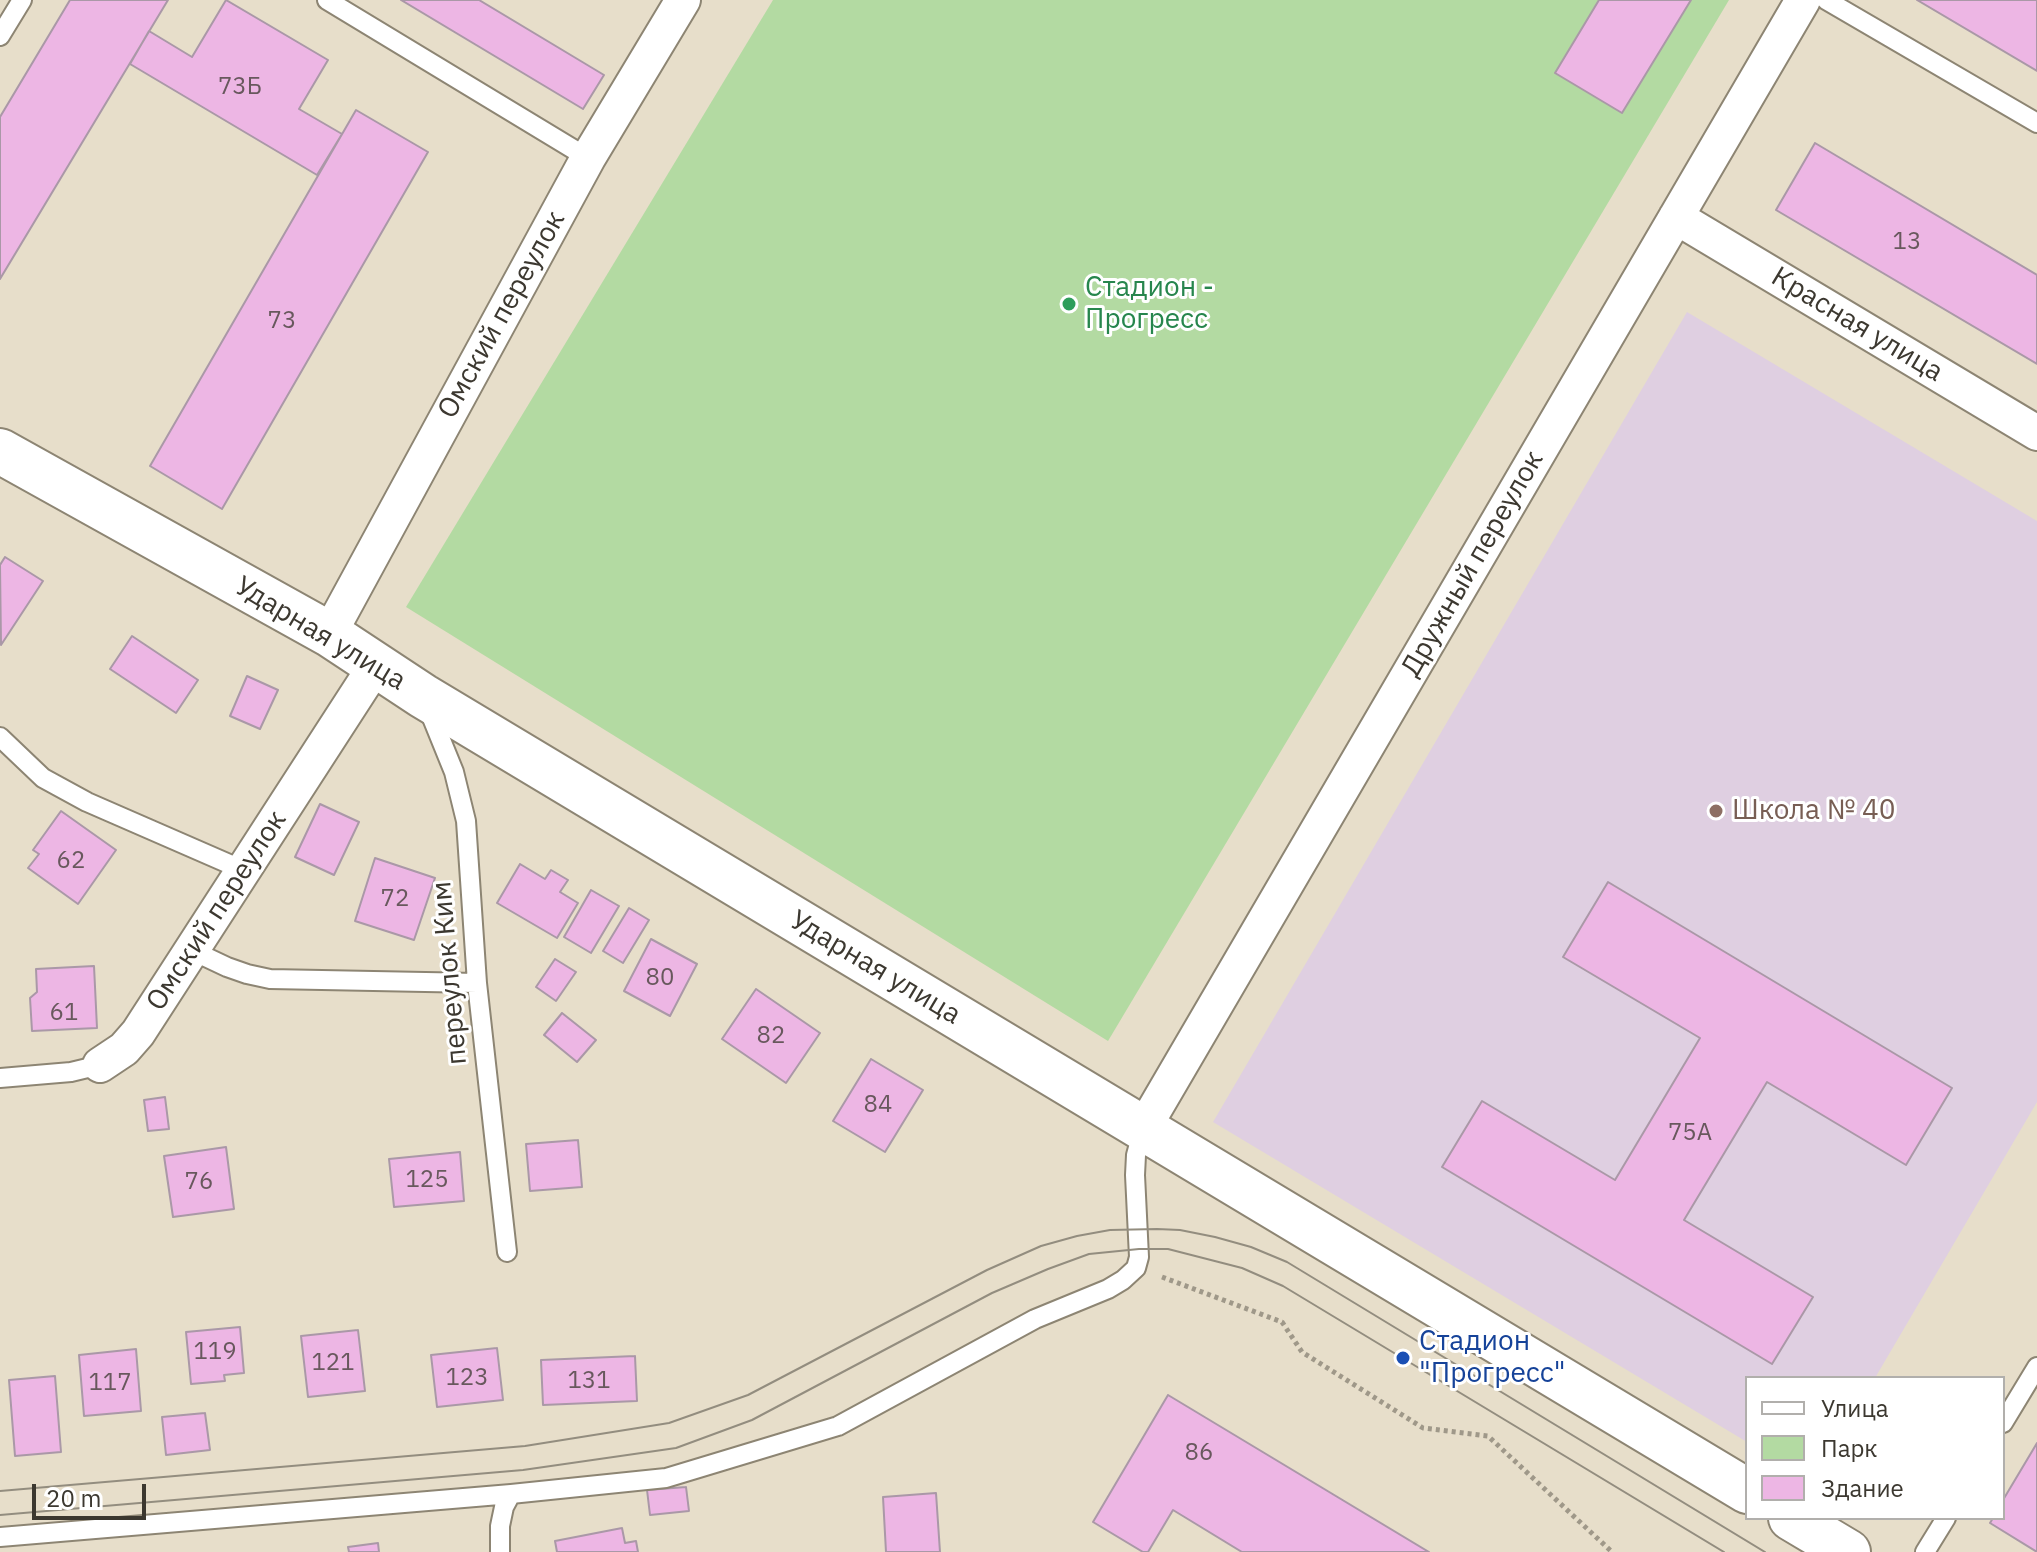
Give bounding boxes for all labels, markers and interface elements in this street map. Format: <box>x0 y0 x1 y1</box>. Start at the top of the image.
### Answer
house number: 73Б <box>218 73 262 101</box>
street label: Омский переулок <box>431 206 573 424</box>
house number: 13 <box>1893 228 1921 256</box>
street label: Красная улица <box>1765 261 1949 389</box>
place label: Стадион - Прогресс <box>1085 271 1214 337</box>
marker: Стадион - Прогресс <box>1060 295 1078 313</box>
house number: 73 <box>268 307 296 335</box>
street label: Дружный переулок <box>1395 445 1551 683</box>
street label: Ударная улица <box>228 570 412 698</box>
place label: Школа № 40 <box>1732 794 1896 828</box>
marker: Школа № 40 <box>1707 802 1725 820</box>
street label: Омский переулок <box>140 805 294 1017</box>
house number: 62 <box>57 847 85 875</box>
street label: переулок Ким <box>425 880 475 1066</box>
house number: 72 <box>381 885 409 913</box>
street label: Ударная улица <box>783 904 967 1032</box>
house number: 80 <box>646 964 674 992</box>
house number: 61 <box>50 999 78 1027</box>
house number: 82 <box>757 1022 785 1050</box>
house number: 84 <box>864 1091 892 1119</box>
house number: 75А <box>1668 1119 1712 1147</box>
house number: 125 <box>405 1166 449 1194</box>
house number: 76 <box>185 1168 213 1196</box>
place label: Стадион "Прогресс" <box>1419 1325 1566 1391</box>
house number: 119 <box>193 1338 237 1366</box>
house number: 121 <box>311 1349 355 1377</box>
marker: Стадион "Прогресс" <box>1394 1349 1412 1367</box>
house number: 123 <box>445 1364 489 1392</box>
house number: 131 <box>567 1367 611 1395</box>
house number: 117 <box>88 1369 132 1397</box>
legend <box>1745 1376 2005 1520</box>
text: Улица <box>1821 1392 1889 1424</box>
text: Парк <box>1821 1432 1878 1464</box>
house number: 86 <box>1185 1439 1213 1467</box>
scale bar <box>36 1468 150 1518</box>
text: Здание <box>1821 1472 1904 1504</box>
text: 20 m <box>46 1482 101 1514</box>

